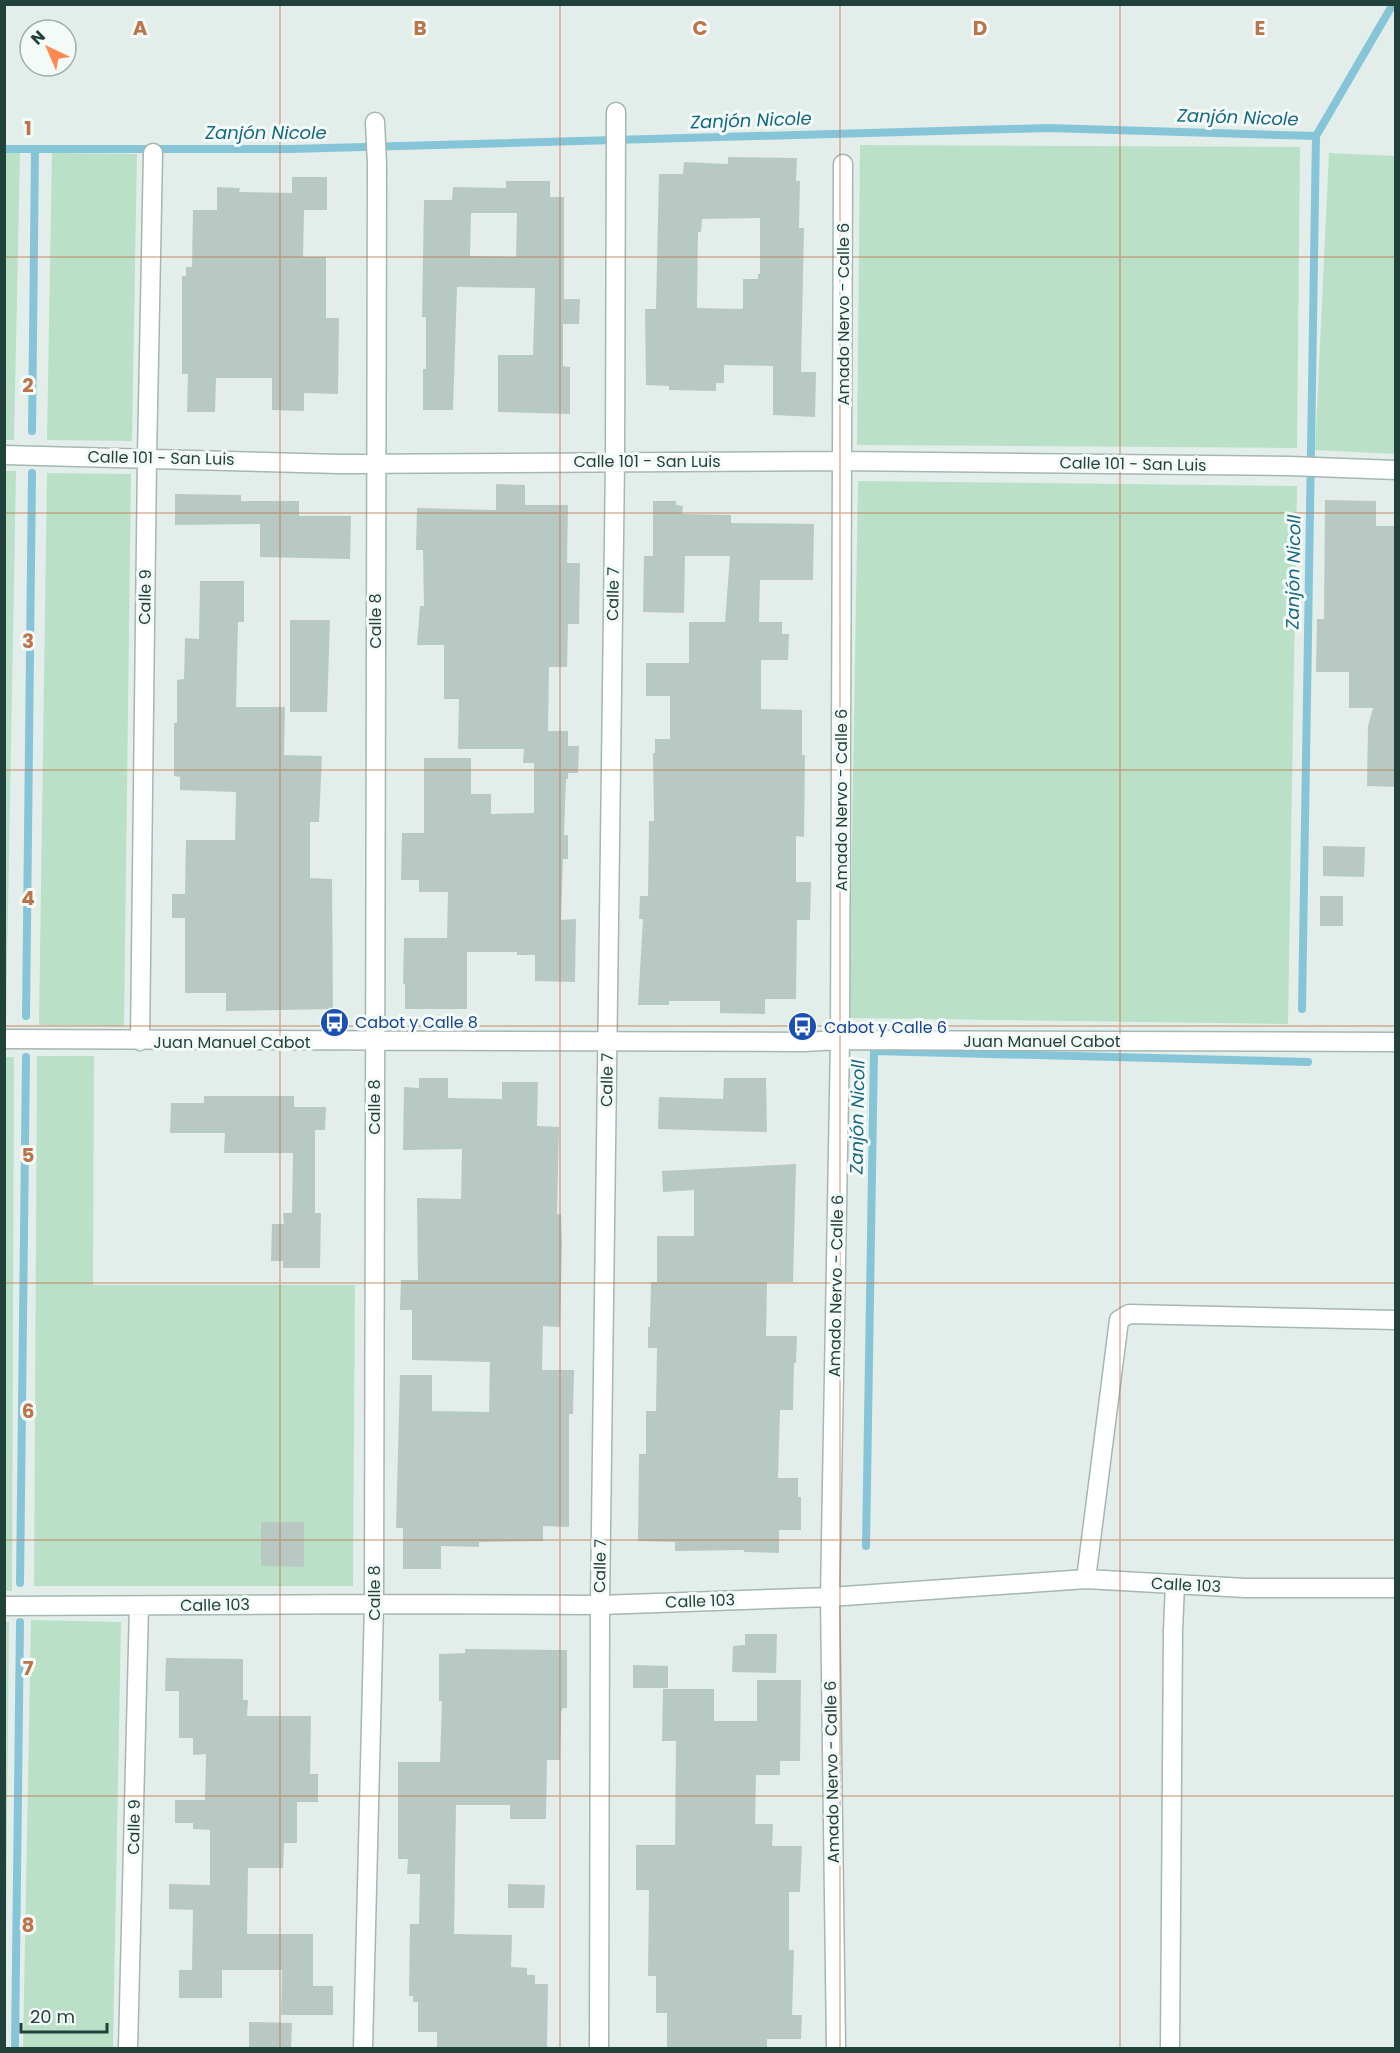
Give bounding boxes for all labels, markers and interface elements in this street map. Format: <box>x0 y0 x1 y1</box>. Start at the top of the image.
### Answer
text: A <box>133 14 148 42</box>
text: B <box>413 14 427 42</box>
text: C <box>692 14 708 42</box>
text: D <box>973 14 987 42</box>
text: E <box>1255 14 1265 42</box>
north arrow <box>18 18 78 78</box>
text: N <box>26 25 50 50</box>
water label: Zanjón Nicole <box>1176 102 1299 132</box>
water label: Zanjón Nicole <box>689 105 812 135</box>
text: 1 <box>24 114 32 142</box>
water label: Zanjón Nicole <box>204 120 327 145</box>
street label: Amado Nervo - Calle 6 <box>832 223 855 405</box>
text: 2 <box>22 371 34 399</box>
street label: Calle 101 - San Luis <box>87 445 235 471</box>
street label: Calle 101 - San Luis <box>573 450 721 473</box>
street label: Calle 101 - San Luis <box>1059 451 1207 477</box>
water label: Zanjón Nicoll <box>1279 514 1307 631</box>
street label: Calle 7 <box>601 567 625 621</box>
street label: Calle 9 <box>133 569 157 625</box>
street label: Calle 8 <box>364 593 387 649</box>
text: 3 <box>22 627 34 655</box>
street label: Amado Nervo - Calle 6 <box>830 709 853 891</box>
text: 4 <box>21 884 35 912</box>
bus stop icon: Cabot y Calle 8 <box>318 1006 350 1038</box>
place label: Cabot y Calle 8 <box>355 1011 478 1034</box>
bus stop icon: Cabot y Calle 6 <box>787 1011 819 1043</box>
place label: Cabot y Calle 6 <box>824 1016 947 1039</box>
street label: Juan Manuel Cabot <box>963 1030 1121 1053</box>
street label: Juan Manuel Cabot <box>153 1031 311 1054</box>
street label: Calle 7 <box>595 1053 619 1107</box>
water label: Zanjón Nicoll <box>843 1059 871 1176</box>
street label: Calle 8 <box>363 1079 386 1135</box>
text: 5 <box>22 1141 35 1169</box>
street label: Amado Nervo - Calle 6 <box>823 1195 849 1377</box>
text: 6 <box>22 1397 34 1425</box>
street label: Calle 7 <box>588 1539 612 1593</box>
street label: Calle 8 <box>363 1565 386 1621</box>
street label: Calle 103 <box>1151 1572 1221 1598</box>
street label: Calle 103 <box>665 1588 735 1614</box>
street label: Calle 103 <box>180 1593 250 1617</box>
text: 7 <box>23 1654 34 1682</box>
street label: Amado Nervo - Calle 6 <box>819 1681 845 1863</box>
street label: Calle 9 <box>122 1799 146 1855</box>
text: 8 <box>22 1911 34 1939</box>
scale bar <box>21 1996 106 2034</box>
text: 20 m <box>30 2004 75 2029</box>

